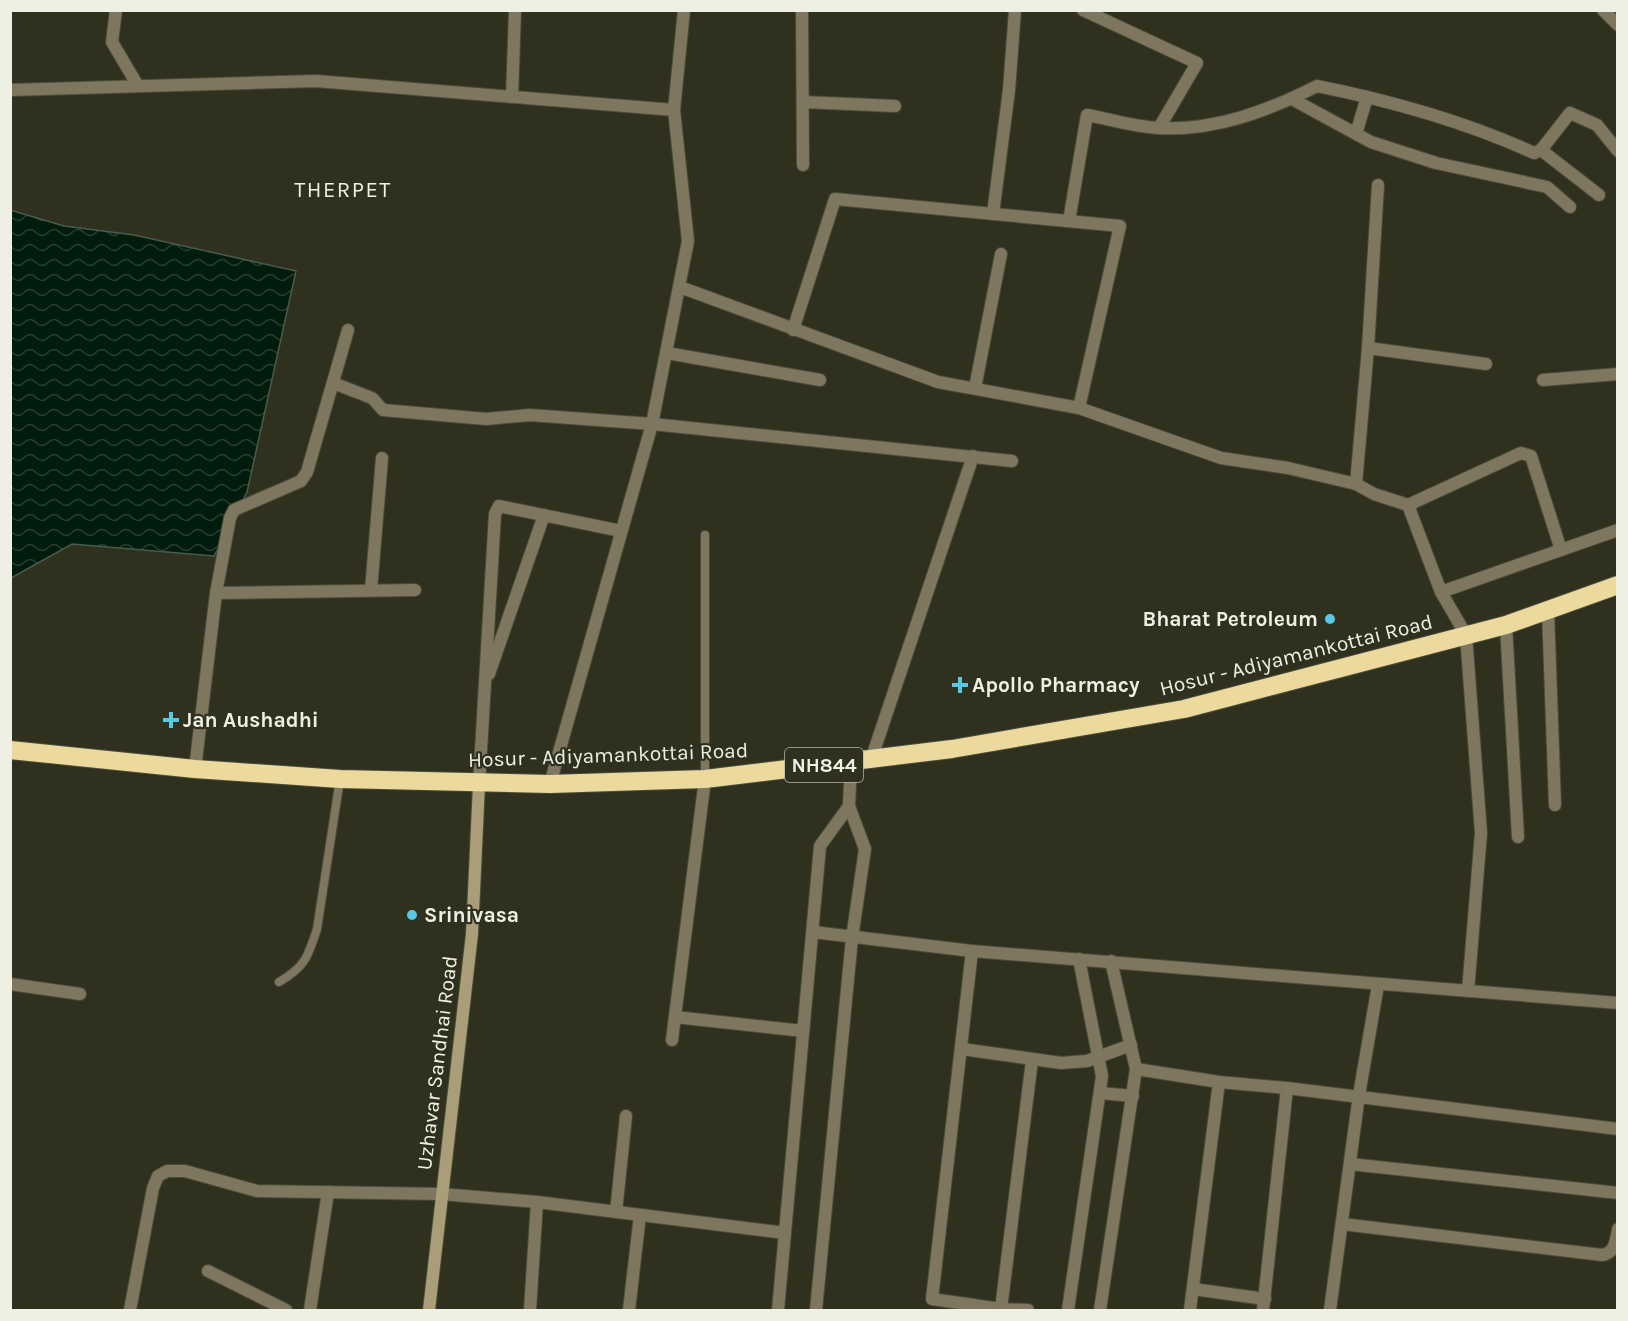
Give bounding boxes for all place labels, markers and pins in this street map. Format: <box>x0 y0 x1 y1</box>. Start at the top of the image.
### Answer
place label: Bharat Petroleum <box>1143 607 1318 631</box>
marker: Bharat Petroleum <box>1323 612 1337 626</box>
place label: Apollo Pharmacy <box>972 673 1140 697</box>
marker: Apollo Pharmacy <box>953 678 967 692</box>
place label: Jan Aushadhi <box>183 708 319 732</box>
marker: Jan Aushadhi <box>164 713 178 727</box>
place label: Srinivasa <box>424 903 519 927</box>
marker: Srinivasa <box>405 908 419 922</box>

